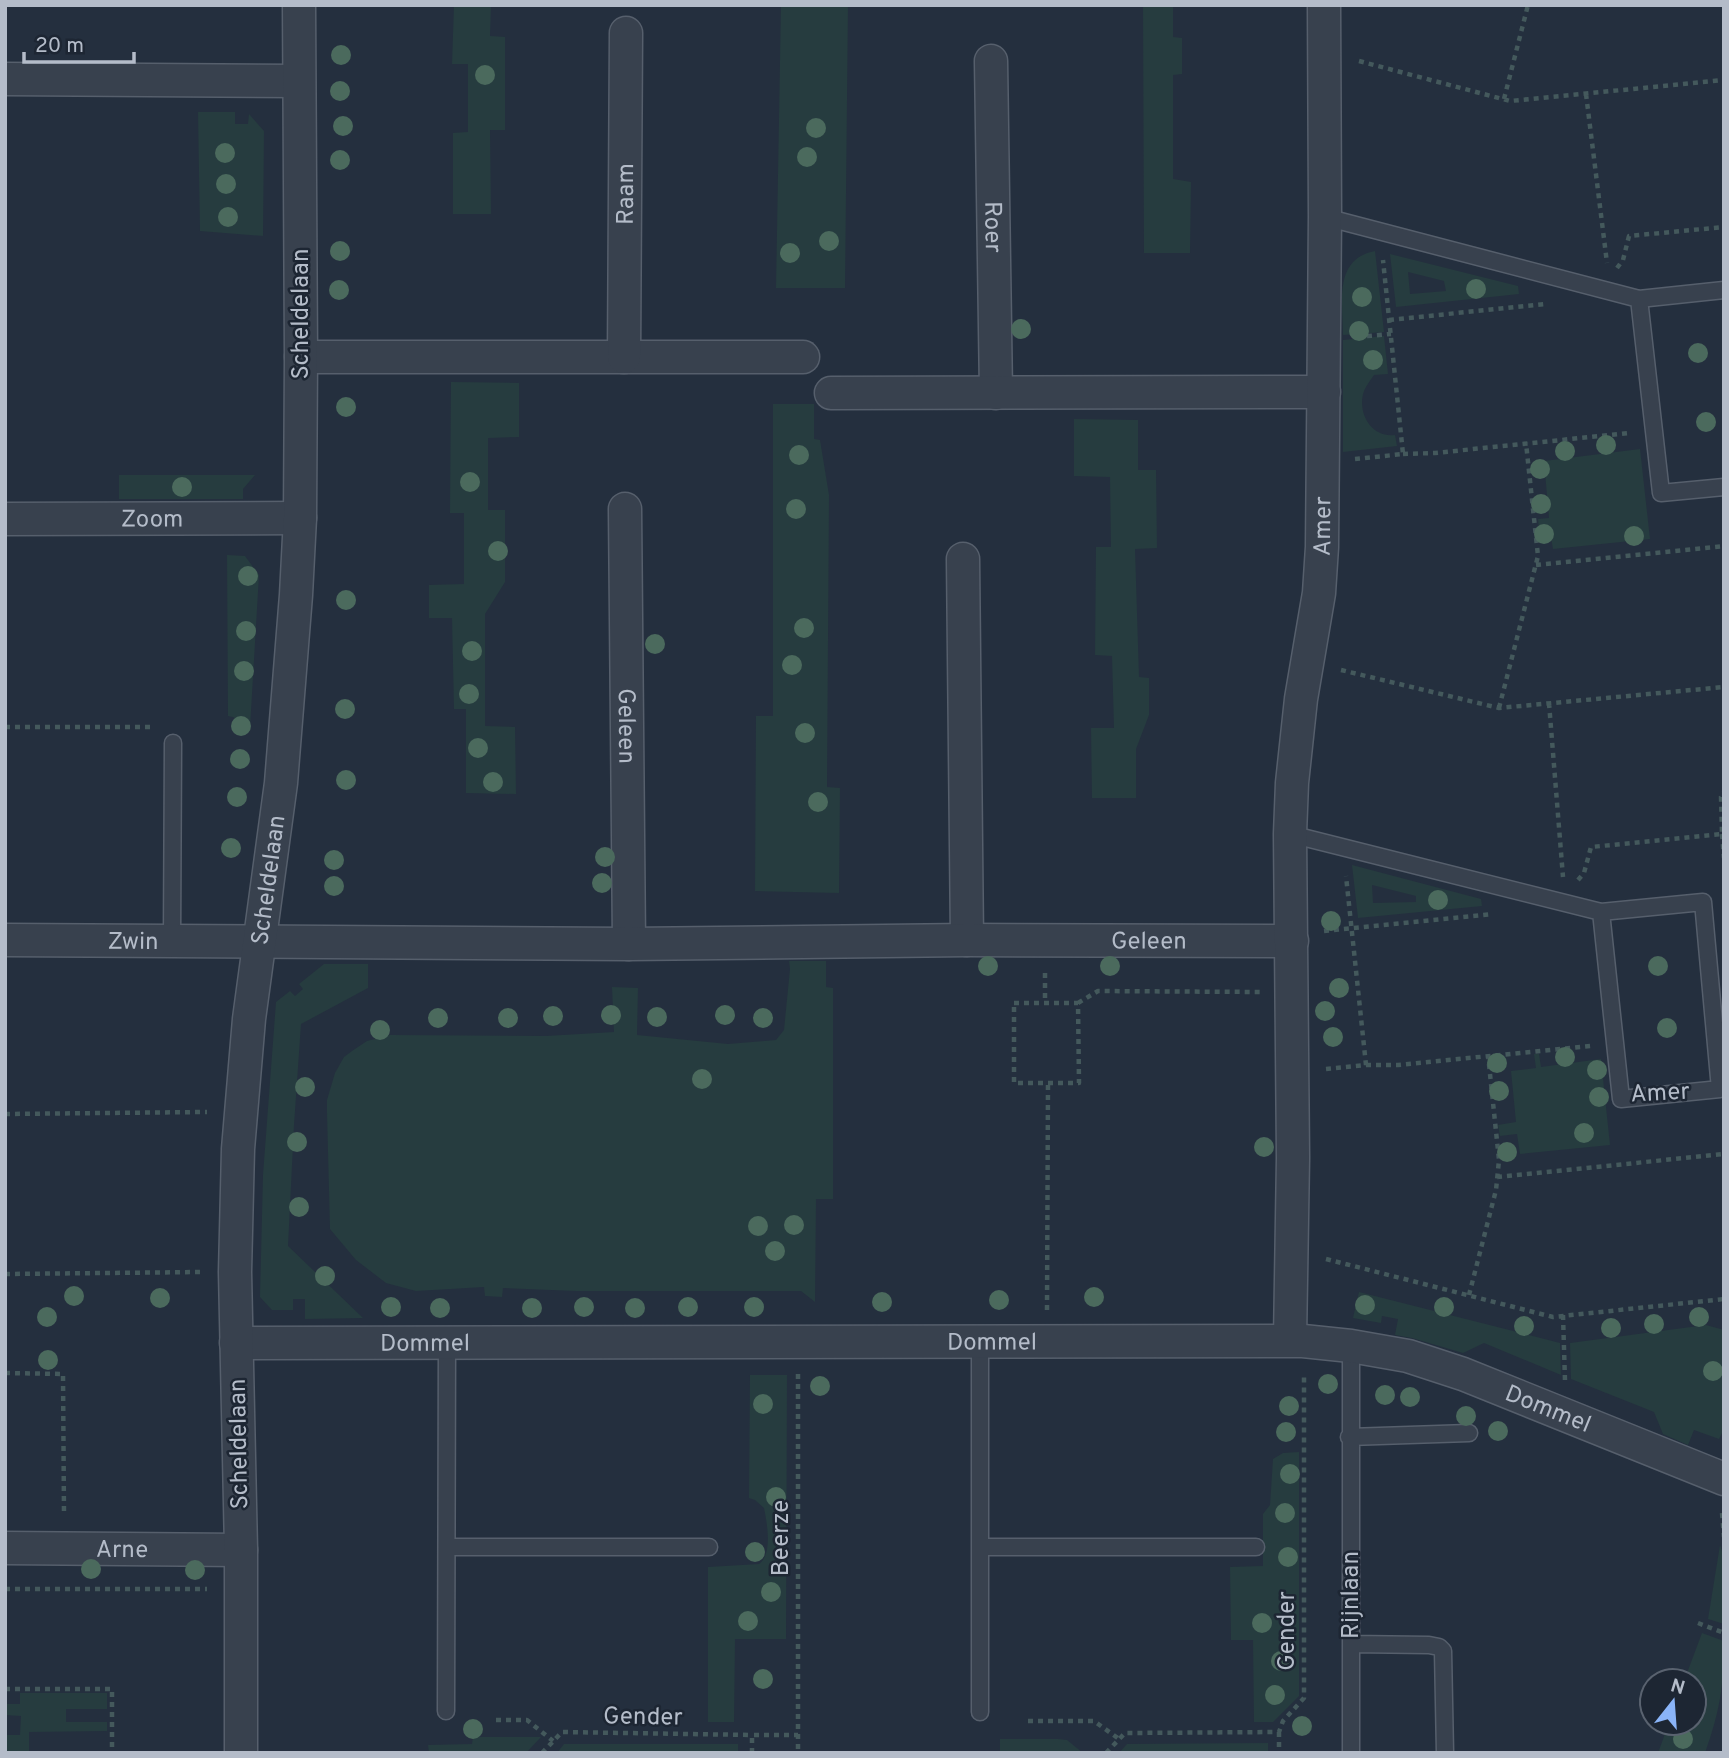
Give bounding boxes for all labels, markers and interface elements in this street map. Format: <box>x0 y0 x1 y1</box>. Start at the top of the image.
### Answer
scale bar <box>24 21 135 65</box>
text: 20 m <box>35 33 84 60</box>
street label: Raam <box>612 163 642 225</box>
street label: Roer <box>976 201 1007 253</box>
street label: Scheldelaan <box>287 249 317 379</box>
street label: Amer <box>1308 496 1339 557</box>
street label: Zoom <box>121 505 183 536</box>
street label: Geleen <box>610 688 640 764</box>
street label: Scheldelaan <box>246 813 294 947</box>
street label: Geleen <box>1111 927 1187 958</box>
street label: Zwin <box>107 928 159 958</box>
street label: Amer <box>1630 1077 1691 1111</box>
street label: Dommel <box>947 1328 1037 1359</box>
street label: Dommel <box>380 1330 470 1360</box>
street label: Scheldelaan <box>224 1378 256 1510</box>
street label: Dommel <box>1500 1379 1595 1441</box>
street label: Beerze <box>767 1500 797 1576</box>
street label: Arne <box>96 1536 148 1566</box>
street label: Rijnlaan <box>1337 1551 1367 1639</box>
street label: Gender <box>1273 1591 1303 1671</box>
north arrow <box>1638 1667 1708 1737</box>
text: N <box>1667 1674 1687 1701</box>
street label: Gender <box>603 1702 683 1734</box>

